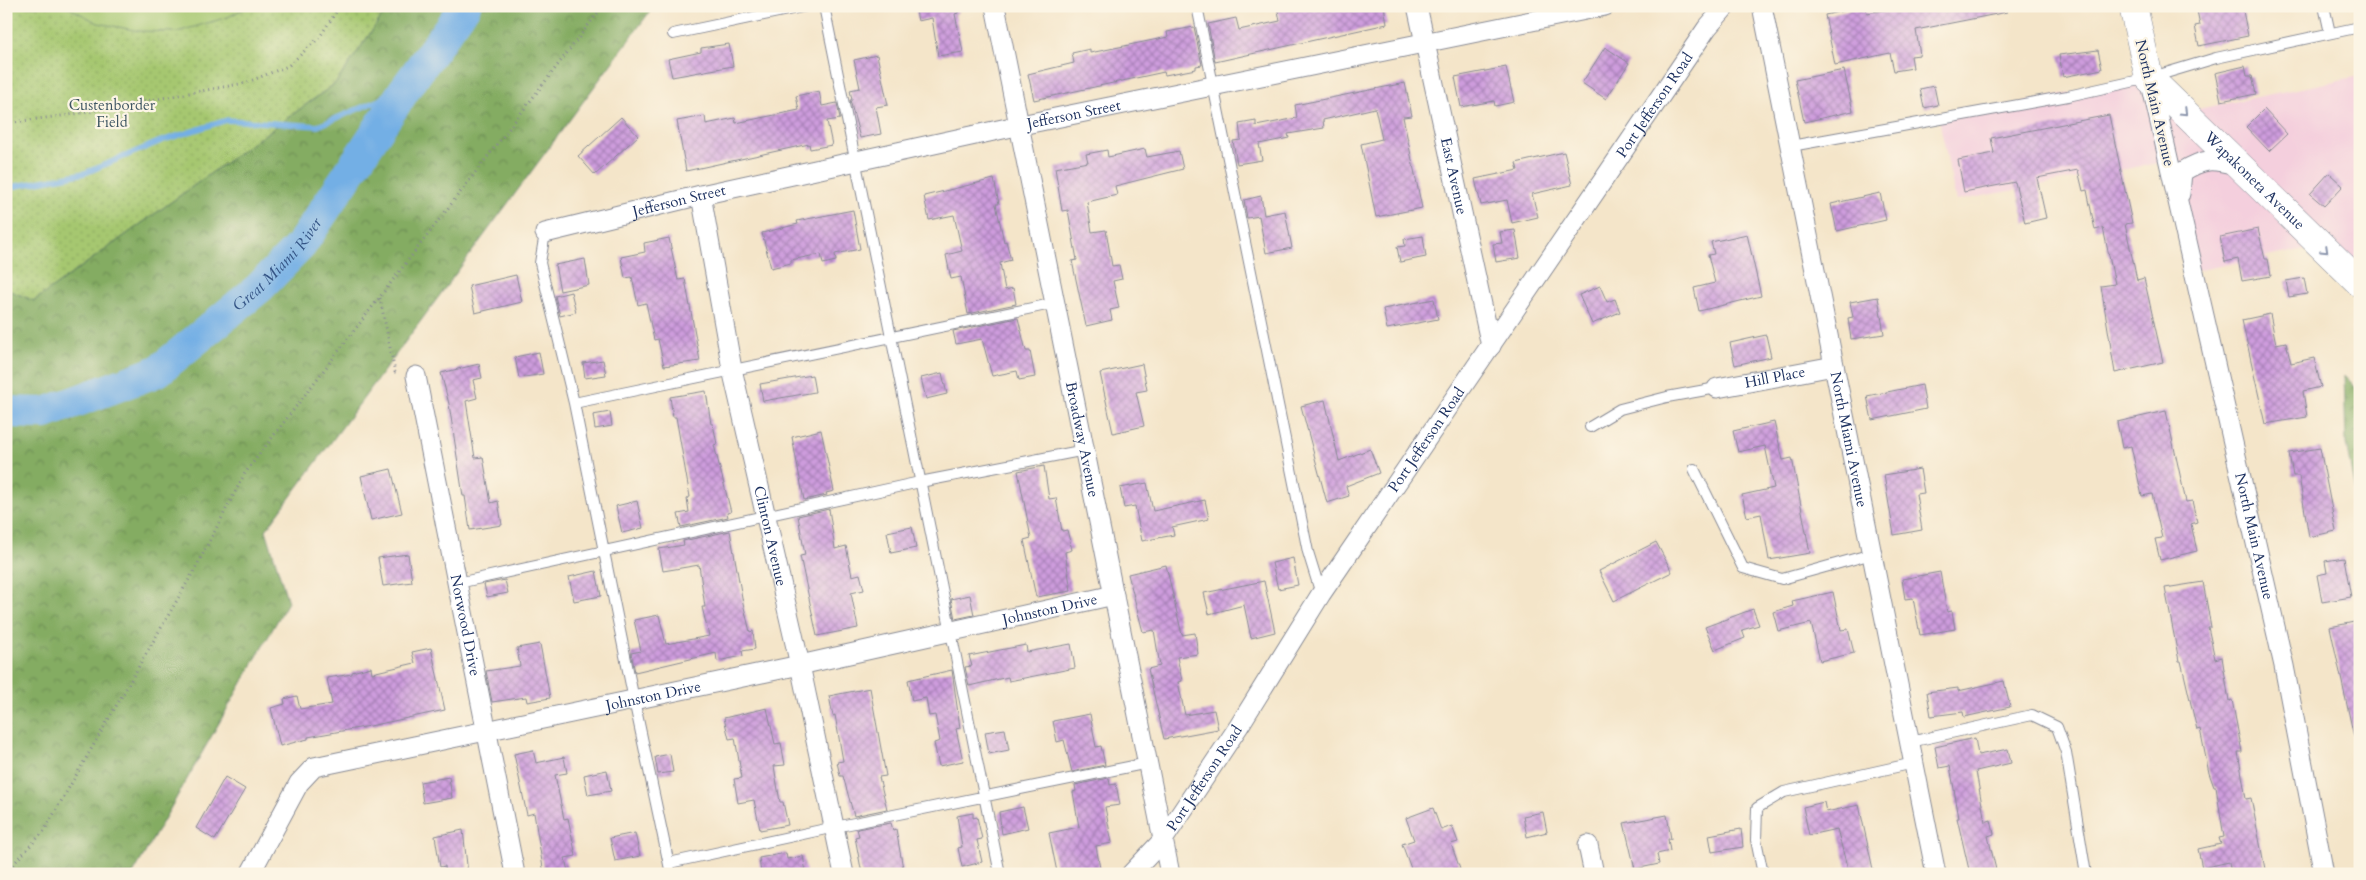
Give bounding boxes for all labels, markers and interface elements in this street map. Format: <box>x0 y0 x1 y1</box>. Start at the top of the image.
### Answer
street label: North Main Avenue <box>2131 38 2179 168</box>
street label: Port Jefferson Road <box>1612 48 1697 161</box>
park label: Custenborder Field <box>69 95 156 132</box>
street label: Jefferson Street <box>1023 95 1123 134</box>
one-way arrow <box>2178 106 2187 115</box>
street label: Wapakoneta Avenue <box>2199 126 2309 234</box>
street label: East Avenue <box>1436 136 1472 217</box>
street label: Jefferson Street <box>629 180 728 222</box>
water label: Great Miami River <box>228 213 327 316</box>
one-way arrow <box>2320 244 2329 253</box>
street label: Hill Place <box>1743 362 1807 393</box>
street label: North Miami Avenue <box>1826 370 1872 509</box>
street label: Broadway Avenue <box>1061 380 1104 499</box>
street label: Port Jefferson Road <box>1383 383 1469 496</box>
street label: North Main Avenue <box>2230 471 2279 602</box>
street label: Clinton Avenue <box>749 484 792 588</box>
street label: Norwood Drive <box>446 573 485 678</box>
street label: Johnston Drive <box>999 589 1100 630</box>
street label: Johnston Drive <box>602 676 703 716</box>
street label: Port Jefferson Road <box>1162 721 1247 835</box>

